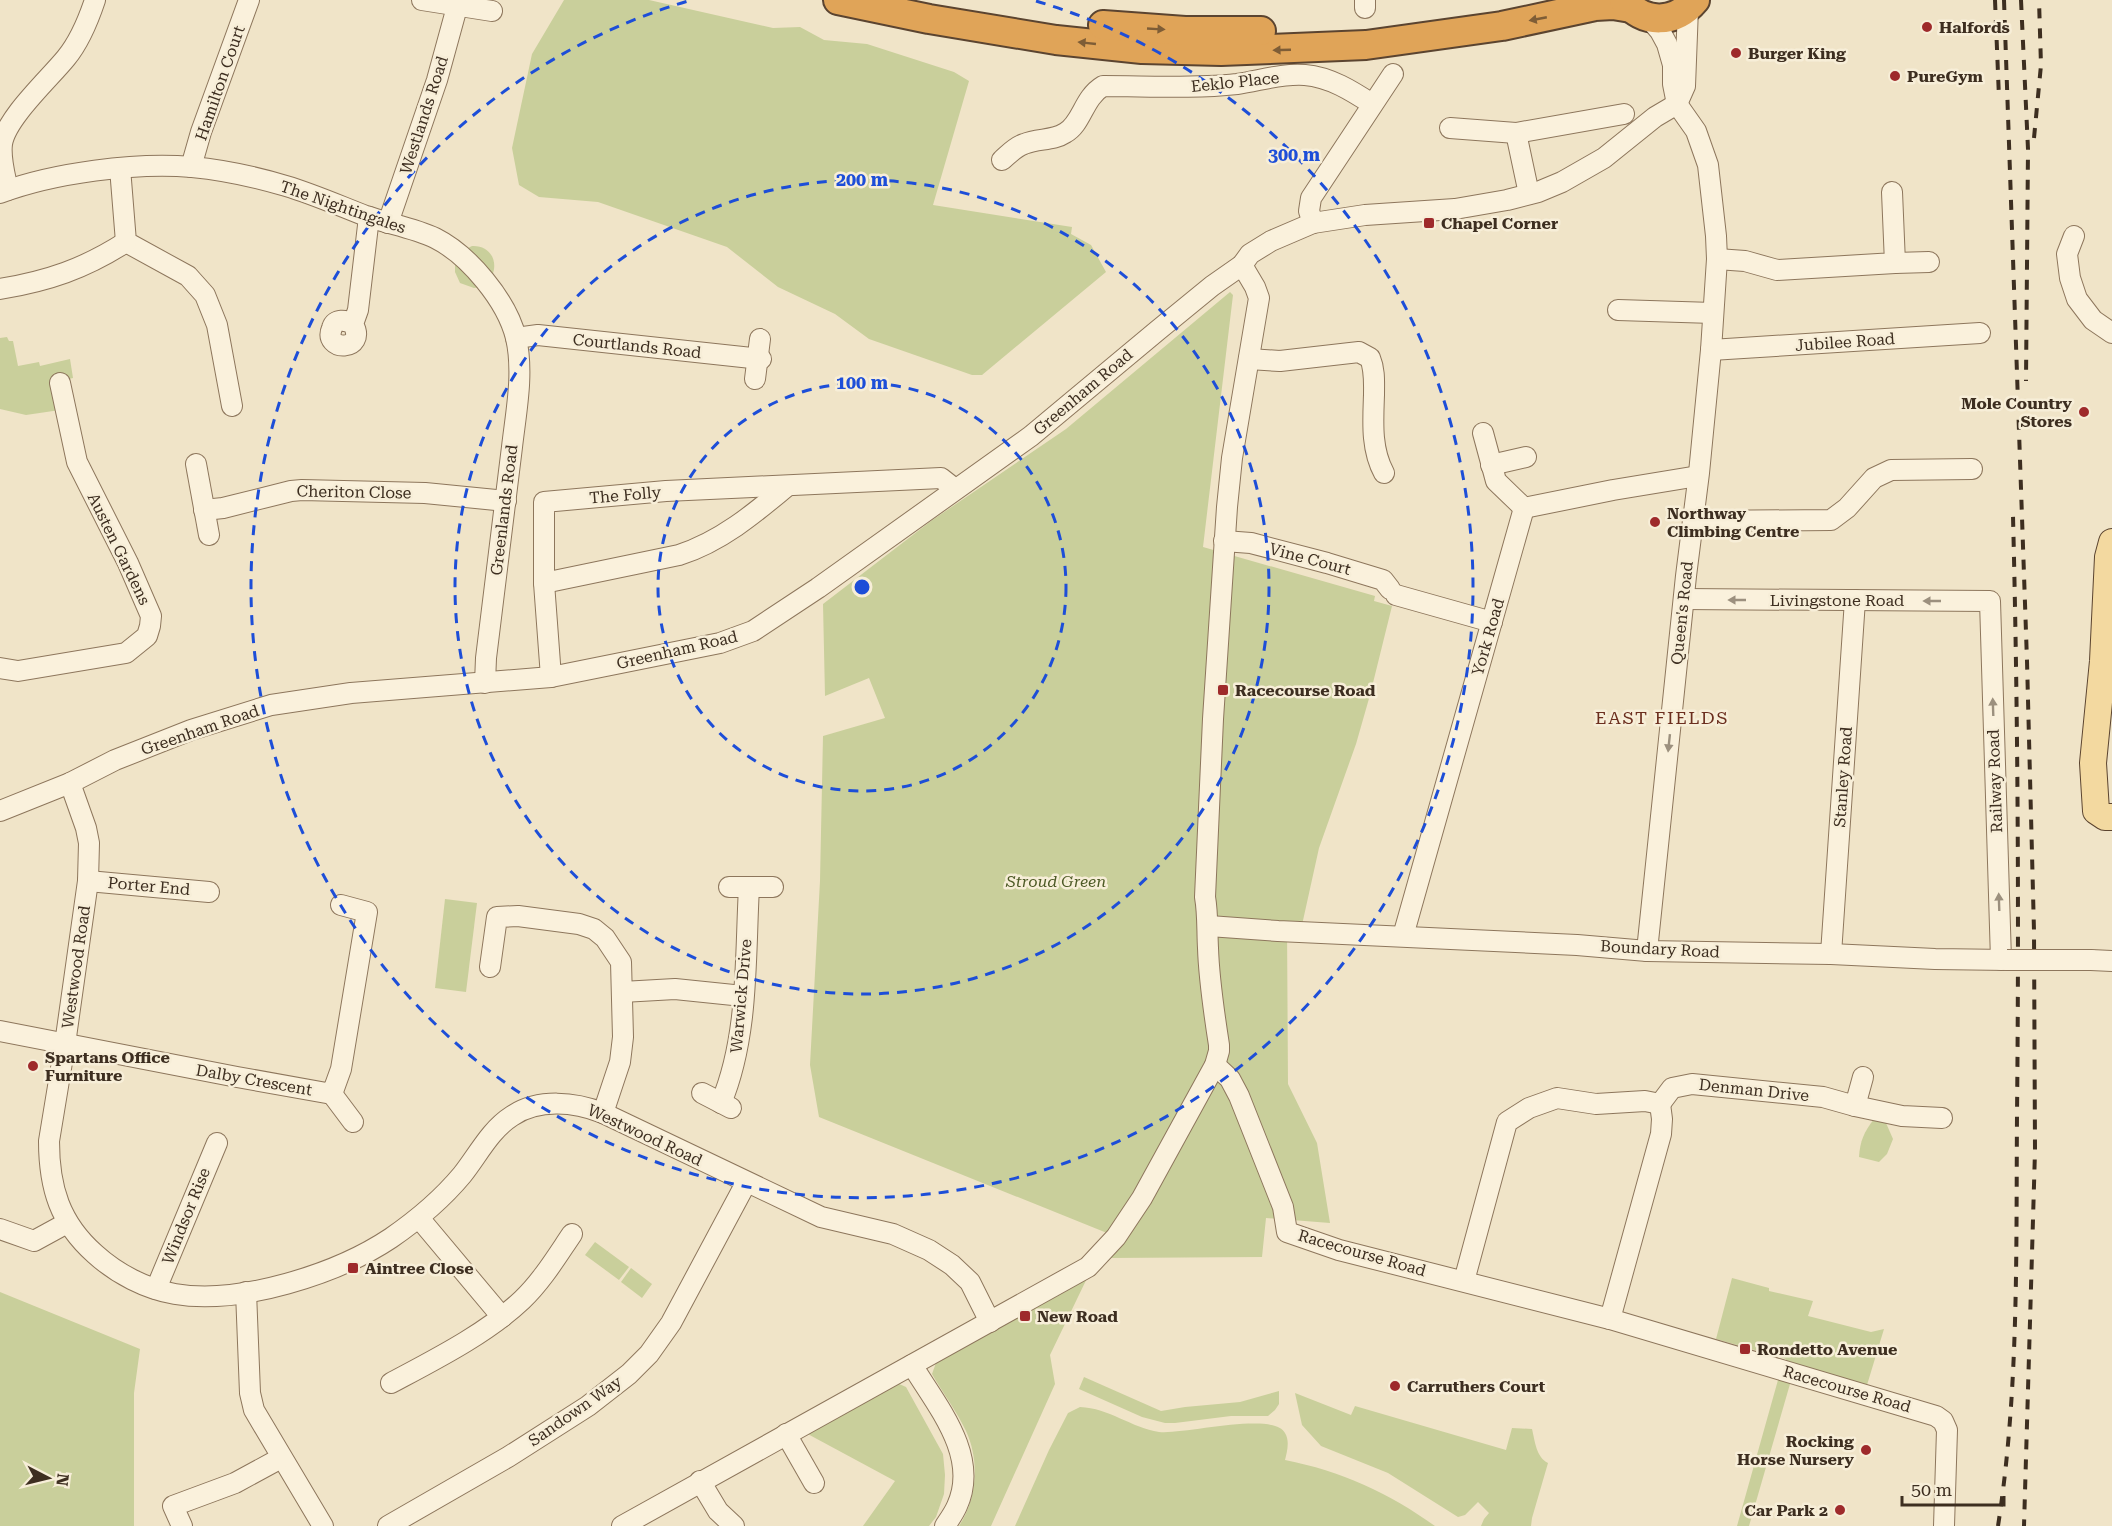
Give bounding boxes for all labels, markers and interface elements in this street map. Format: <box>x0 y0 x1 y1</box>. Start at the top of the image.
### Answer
one-way arrow <box>1528 15 1547 24</box>
place label: Halfords <box>1939 18 2010 37</box>
marker: Halfords <box>1920 20 1934 34</box>
street label: Hamilton Court <box>191 23 249 143</box>
one-way arrow <box>1147 25 1166 34</box>
one-way arrow <box>1078 38 1097 48</box>
place label: Burger King <box>1748 44 1846 63</box>
one-way arrow <box>1272 45 1291 54</box>
marker: Burger King <box>1729 46 1743 60</box>
street label: Westlands Road <box>396 54 452 176</box>
place label: PureGym <box>1907 67 1984 86</box>
street label: Eeklo Place <box>1190 68 1280 96</box>
marker: PureGym <box>1888 69 1902 83</box>
text: 300 m <box>1268 144 1321 165</box>
text: 200 m <box>836 169 889 190</box>
street label: The Nightingales <box>278 177 409 238</box>
place label: Chapel Corner <box>1441 214 1558 233</box>
marker: Chapel Corner <box>1422 216 1436 230</box>
street label: Jubilee Road <box>1794 329 1896 355</box>
street label: Courtlands Road <box>572 330 702 362</box>
street label: Greenham Road <box>1030 345 1136 439</box>
text: 100 m <box>836 372 889 393</box>
place label: Mole Country Stores <box>1961 394 2072 431</box>
marker: Mole Country Stores <box>2077 405 2091 419</box>
street label: Greenlands Road <box>487 443 521 577</box>
street label: Cheriton Close <box>296 481 412 503</box>
street label: The Folly <box>588 482 662 508</box>
street label: Austen Gardens <box>84 490 155 608</box>
place label: Northway Climbing Centre <box>1667 504 1800 541</box>
marker: Northway Climbing Centre <box>1648 515 1662 529</box>
street label: Vine Court <box>1267 539 1353 579</box>
street label: Queen's Road <box>1667 560 1697 666</box>
centre of rings <box>852 577 872 597</box>
street label: Livingstone Road <box>1770 591 1904 610</box>
one-way arrow <box>1727 595 1746 605</box>
street label: York Road <box>1468 596 1508 678</box>
one-way arrow <box>1922 596 1941 606</box>
street label: Greenham Road <box>615 627 739 673</box>
place label: Racecourse Road <box>1235 681 1376 700</box>
marker: Racecourse Road <box>1216 683 1230 697</box>
one-way arrow <box>1989 697 1998 716</box>
street label: Greenham Road <box>138 701 262 759</box>
district label: EAST FIELDS <box>1595 707 1729 728</box>
street label: Stanley Road <box>1830 726 1856 828</box>
street label: Railway Road <box>1984 729 2006 833</box>
one-way arrow <box>1664 733 1673 752</box>
park label: Stroud Green <box>1005 872 1106 891</box>
street label: Porter End <box>107 873 191 899</box>
one-way arrow <box>1994 892 2004 911</box>
street label: Westwood Road <box>58 904 94 1030</box>
street label: Boundary Road <box>1600 936 1720 962</box>
street label: Warwick Drive <box>727 938 755 1054</box>
place label: Spartans Office Furniture <box>45 1048 170 1085</box>
marker: Spartans Office Furniture <box>26 1059 40 1073</box>
street label: Dalby Crescent <box>194 1060 314 1100</box>
street label: Denman Drive <box>1698 1075 1810 1105</box>
street label: Westwood Road <box>585 1100 705 1170</box>
street label: Windsor Rise <box>158 1165 214 1267</box>
street label: Racecourse Road <box>1296 1226 1428 1280</box>
place label: Aintree Close <box>365 1259 474 1278</box>
marker: Aintree Close <box>346 1261 360 1275</box>
place label: New Road <box>1037 1307 1118 1326</box>
marker: New Road <box>1018 1309 1032 1323</box>
place label: Rondetto Avenue <box>1757 1340 1897 1359</box>
marker: Rondetto Avenue <box>1738 1342 1752 1356</box>
street label: Racecourse Road <box>1781 1362 1913 1416</box>
street label: Sandown Way <box>525 1371 626 1450</box>
place label: Carruthers Court <box>1407 1377 1546 1396</box>
marker: Carruthers Court <box>1388 1379 1402 1393</box>
place label: Rocking Horse Nursery <box>1737 1432 1854 1469</box>
marker: Rocking Horse Nursery <box>1859 1443 1873 1457</box>
north arrow <box>18 1448 78 1508</box>
scale bar <box>1902 1469 2004 1507</box>
text: N <box>52 1472 73 1487</box>
text: 50 m <box>1911 1479 1952 1500</box>
place label: Car Park 2 <box>1745 1501 1828 1520</box>
marker: Car Park 2 <box>1833 1503 1847 1517</box>

